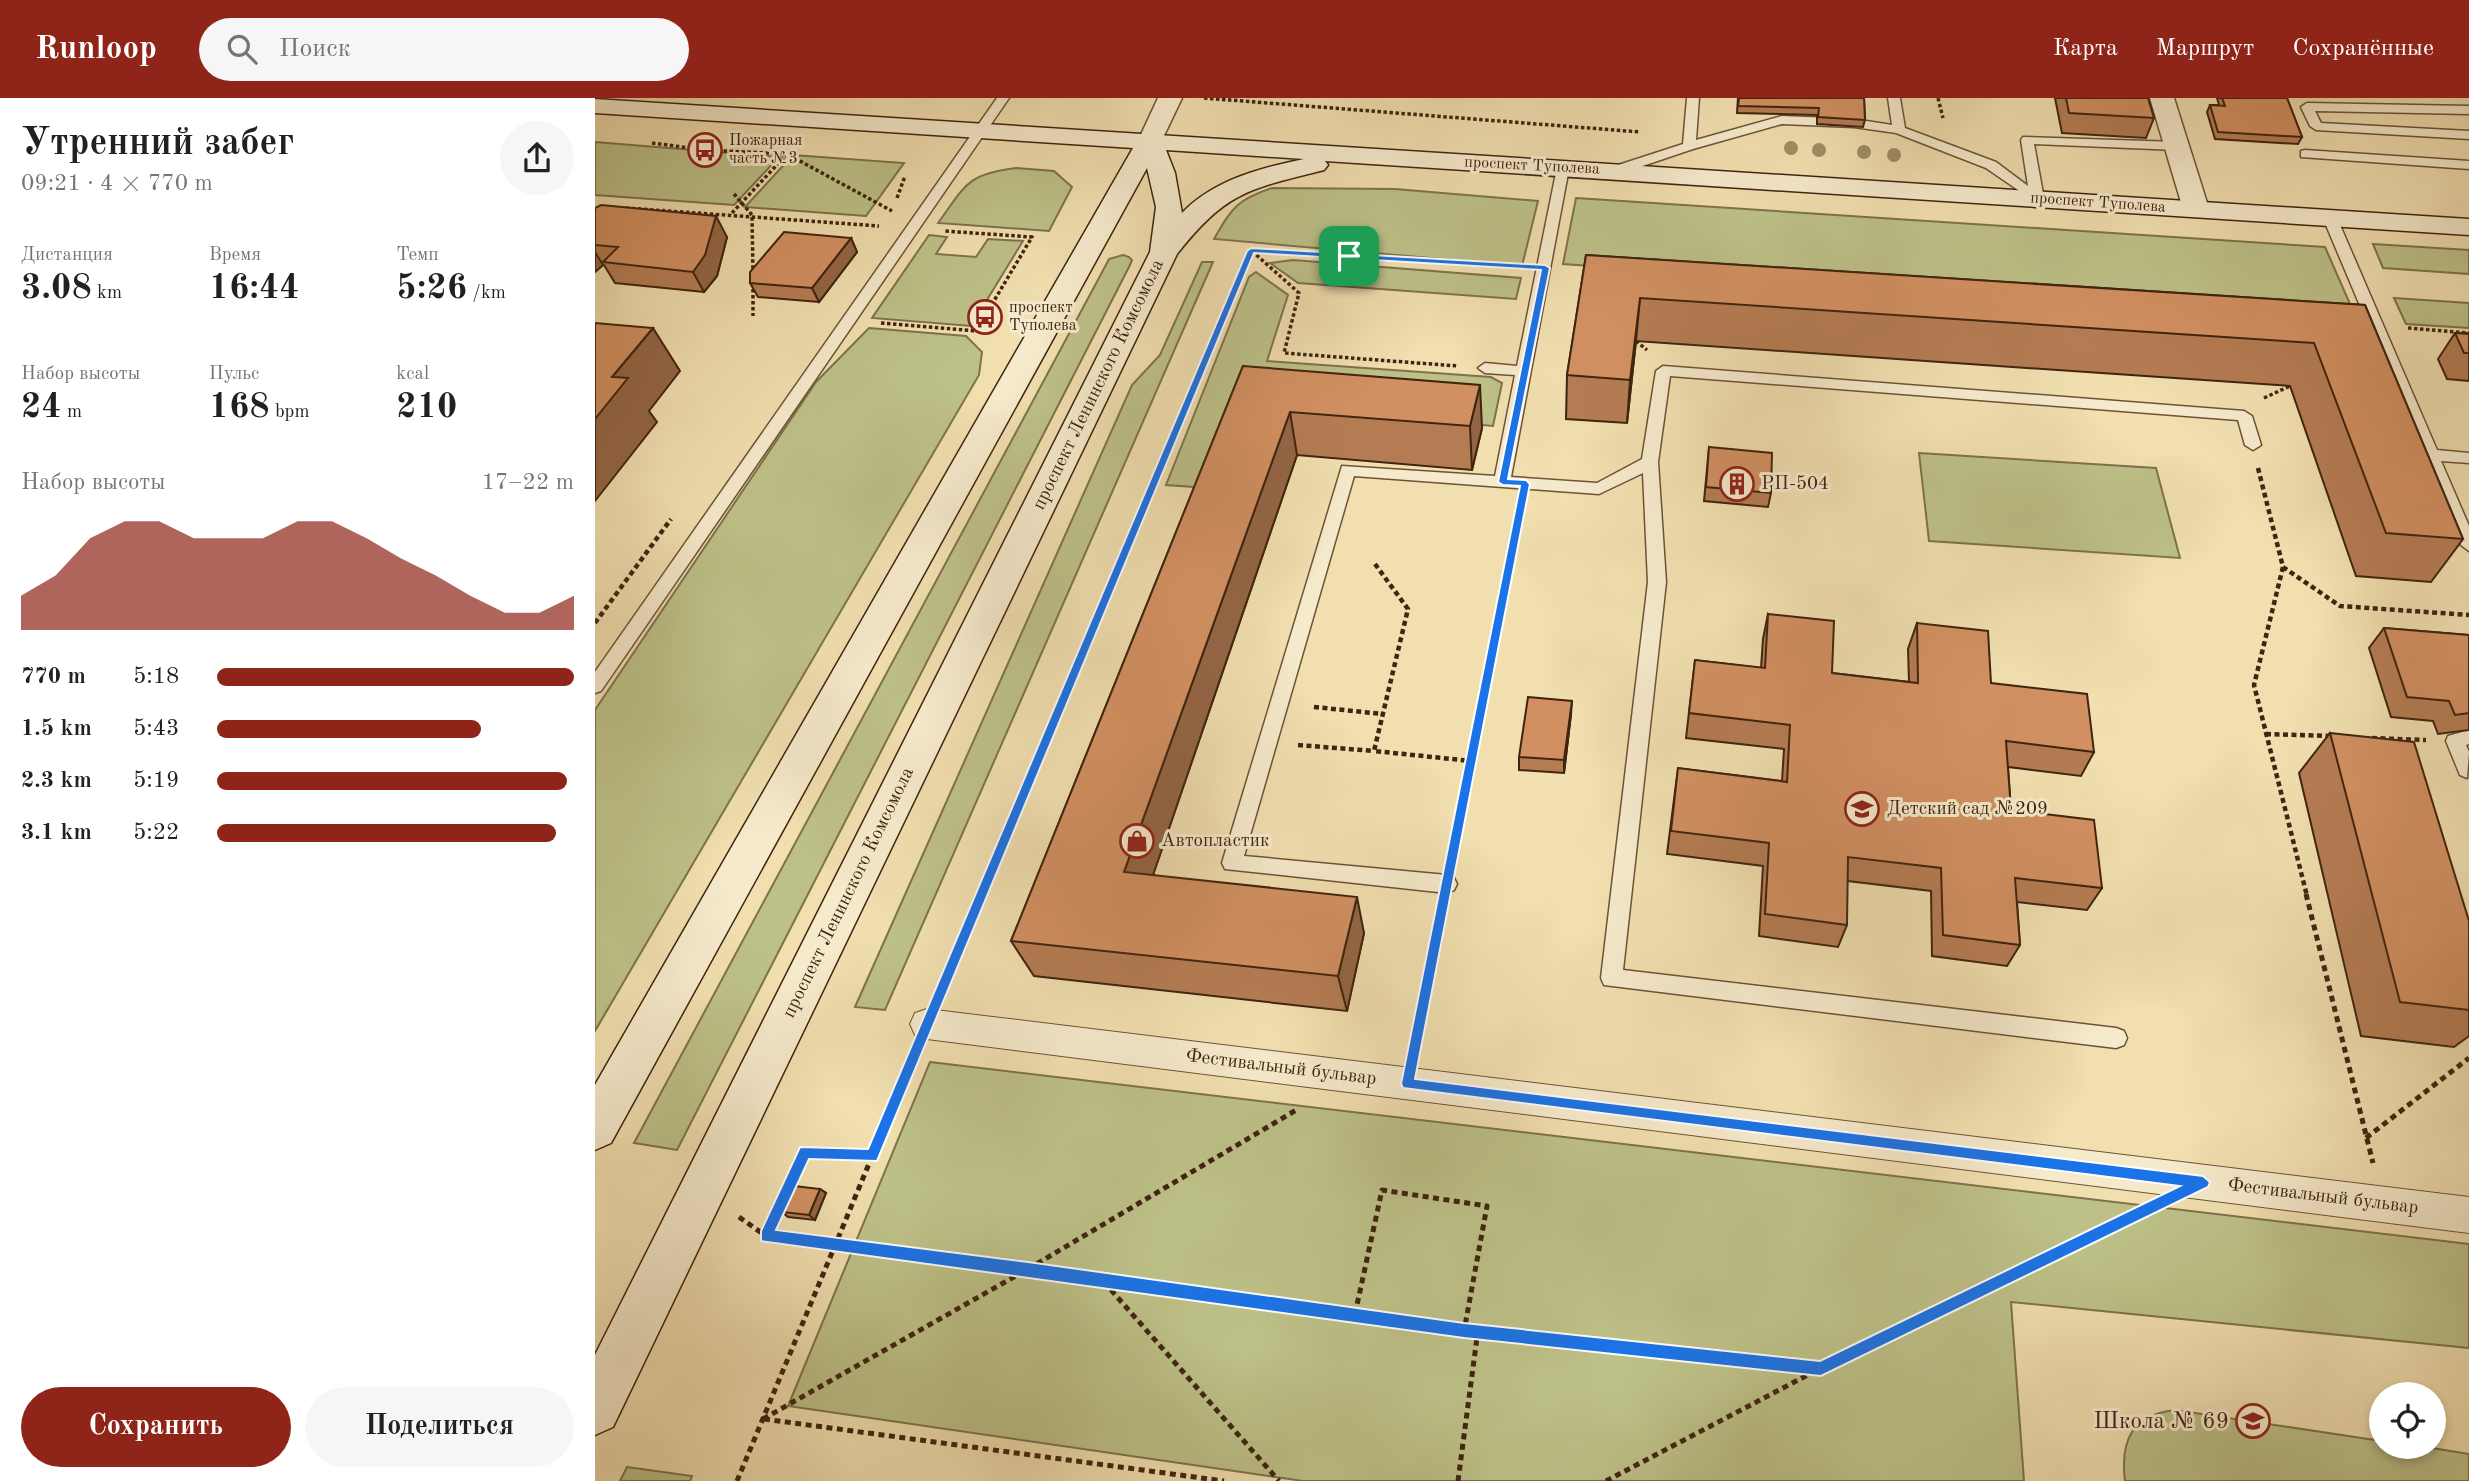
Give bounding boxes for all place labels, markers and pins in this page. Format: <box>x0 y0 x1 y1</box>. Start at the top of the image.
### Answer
bus stop icon: Пожарная часть №3 <box>686 131 724 169</box>
place label: Пожарная часть №3 <box>729 133 802 167</box>
pin <box>1319 226 1379 286</box>
bus stop icon: проспект Туполева <box>966 298 1004 336</box>
place label: проспект Туполева <box>1009 300 1077 334</box>
building icon: РП-504 <box>1718 465 1756 503</box>
place label: РП-504 <box>1761 475 1829 494</box>
school or university icon: Детский сад №209 <box>1843 790 1881 828</box>
place label: Детский сад №209 <box>1887 800 2048 819</box>
shop icon: Автопластик <box>1118 822 1156 860</box>
place label: Автопластик <box>1161 832 1270 851</box>
school or university icon: Школа № 69 <box>2234 1402 2272 1440</box>
place label: Школа № 69 <box>2094 1410 2229 1433</box>

